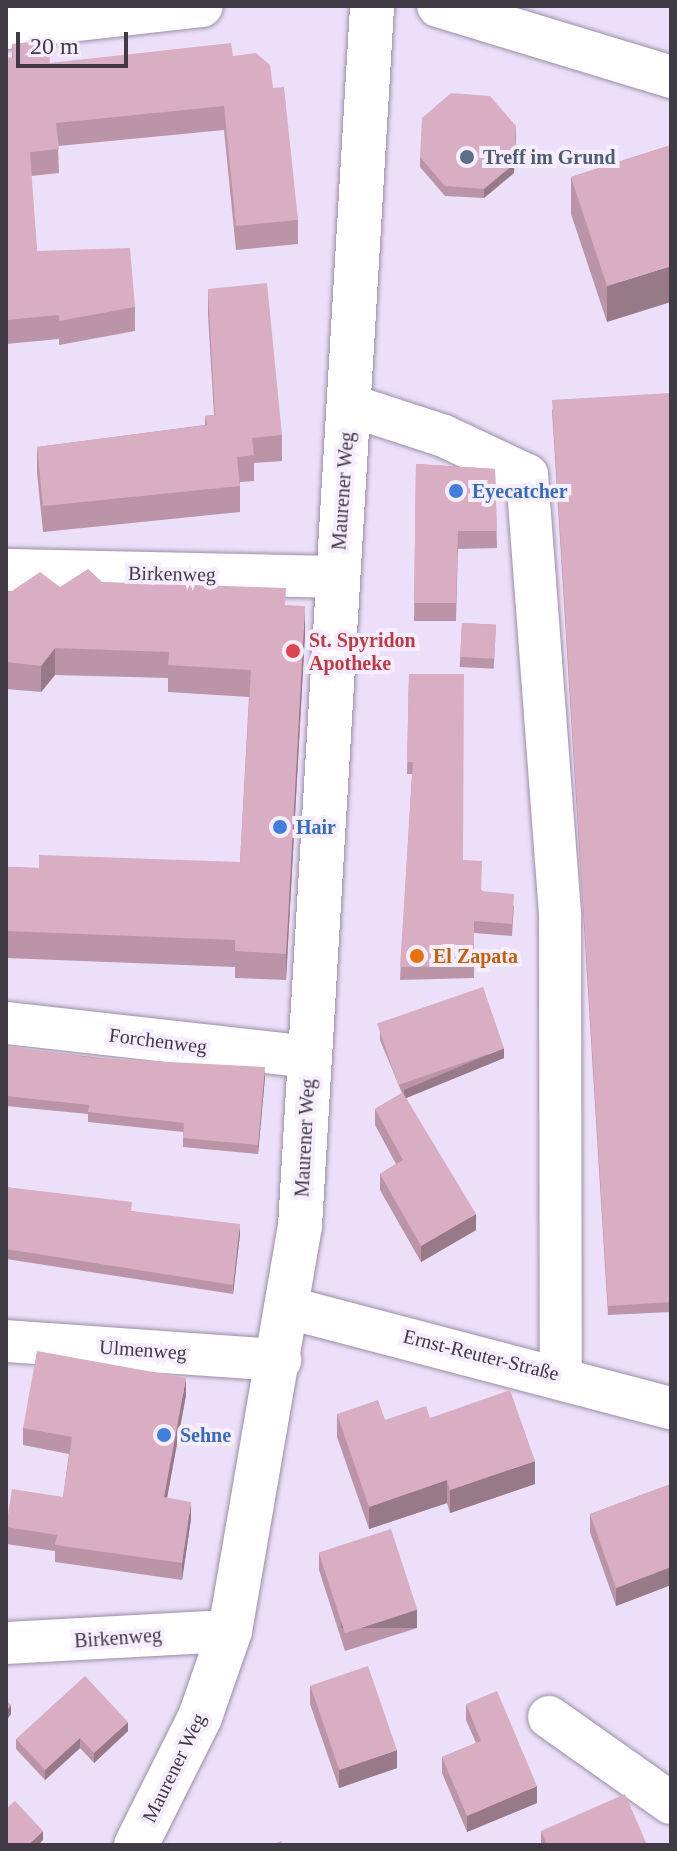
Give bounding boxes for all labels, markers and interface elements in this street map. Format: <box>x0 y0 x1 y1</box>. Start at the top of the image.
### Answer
scale bar <box>20 16 132 66</box>
text: 20 m <box>30 33 79 59</box>
place label: Treff im Grund <box>483 145 616 169</box>
marker: Treff im Grund <box>458 148 476 166</box>
street label: Maurener Weg <box>327 431 359 551</box>
place label: Eyecatcher <box>472 479 568 503</box>
marker: Eyecatcher <box>447 482 465 500</box>
street label: Birkenweg <box>128 561 216 587</box>
place label: St. Spyridon Apotheke <box>309 628 416 675</box>
marker: St. Spyridon Apotheke <box>284 642 302 660</box>
place label: Hair <box>296 815 336 839</box>
marker: Hair <box>271 818 289 836</box>
place label: El Zapata <box>433 944 518 968</box>
marker: El Zapata <box>408 947 426 965</box>
street label: Forchenweg <box>107 1023 209 1059</box>
street label: Maurener Weg <box>290 1078 320 1198</box>
street label: Ernst-Reuter-Straße <box>401 1324 561 1386</box>
street label: Ulmenweg <box>98 1335 188 1365</box>
place label: Sehne <box>180 1423 231 1447</box>
marker: Sehne <box>155 1426 173 1444</box>
street label: Birkenweg <box>73 1623 163 1653</box>
street label: Maurener Weg <box>137 1709 211 1827</box>

